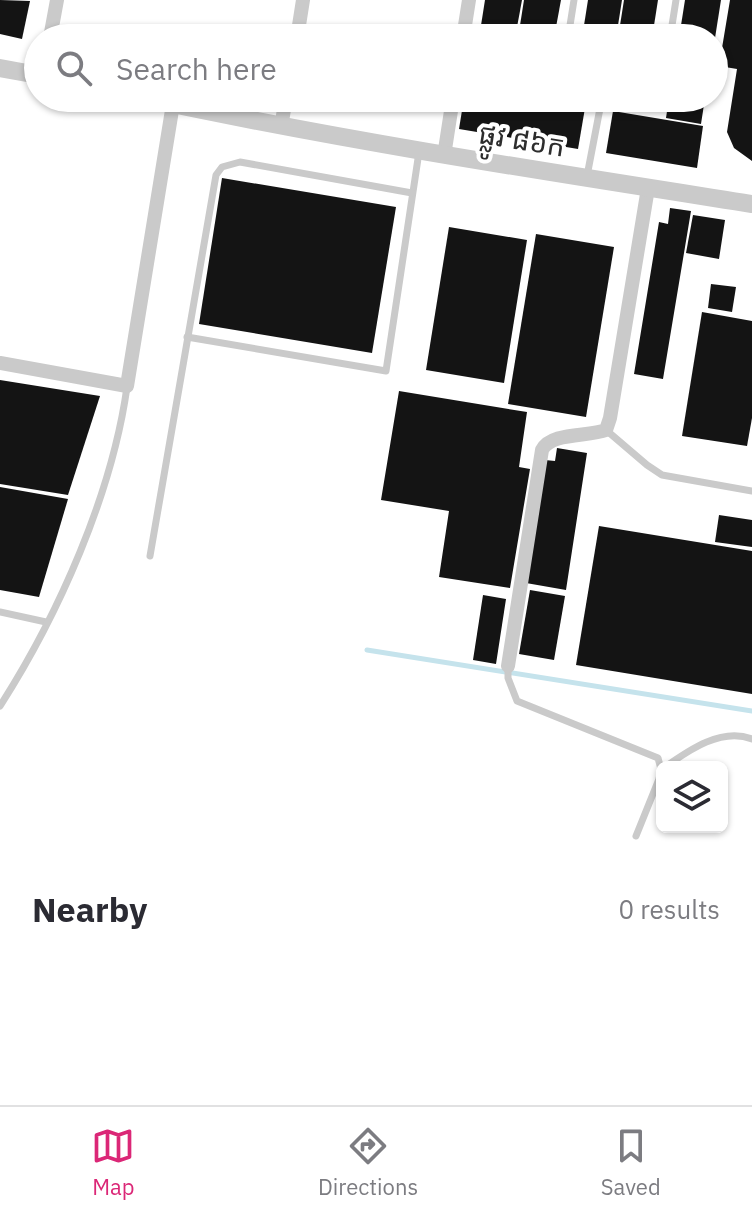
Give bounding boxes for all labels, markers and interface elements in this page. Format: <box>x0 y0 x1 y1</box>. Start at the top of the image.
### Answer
search box <box>24 24 728 112</box>
icon: search <box>52 46 96 90</box>
text: Search here <box>116 49 277 88</box>
street label: ផ្លូវ ៨៦ក <box>475 114 568 172</box>
map controls <box>656 761 728 833</box>
button: layers <box>656 761 728 833</box>
text: Nearby <box>32 887 147 931</box>
text: 0 results <box>618 892 720 926</box>
tab: Map <box>91 1124 135 1201</box>
tab: Directions <box>318 1124 418 1201</box>
tab: Saved <box>601 1124 661 1201</box>

